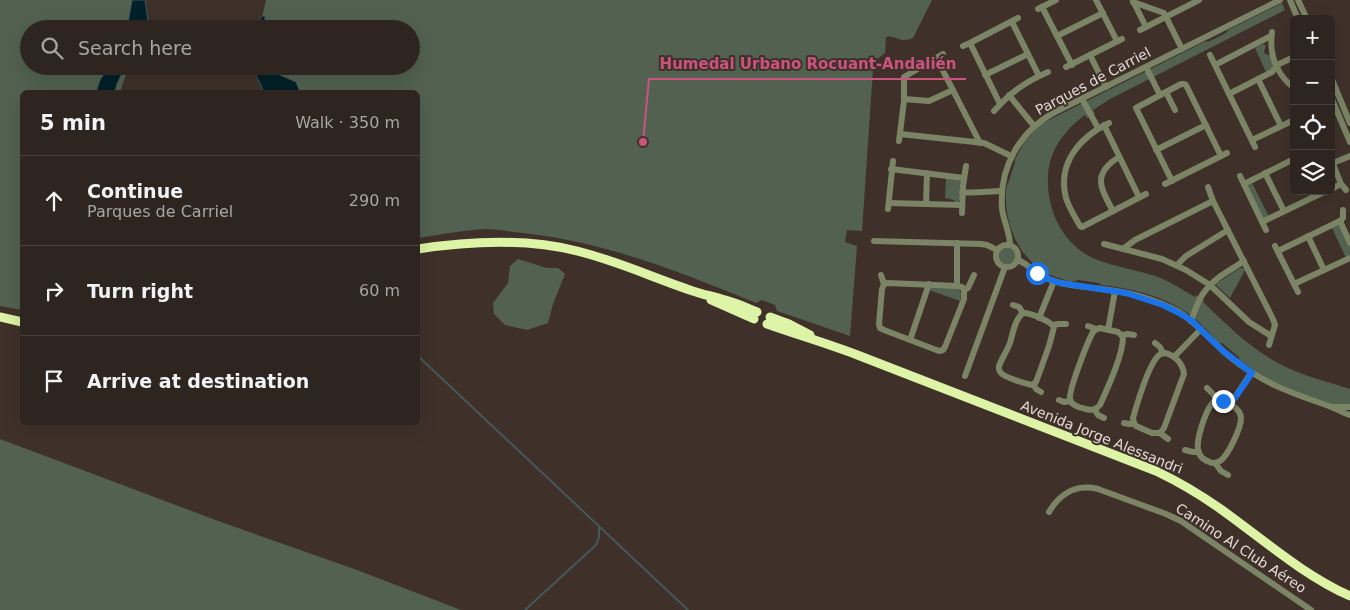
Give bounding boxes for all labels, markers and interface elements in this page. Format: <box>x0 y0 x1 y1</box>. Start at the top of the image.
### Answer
map controls <box>1290 15 1335 195</box>
button: + <box>1290 15 1335 60</box>
search box <box>20 20 420 75</box>
icon: search <box>38 34 66 62</box>
text: Search here <box>78 37 192 59</box>
street label: Parques de Carriel <box>1033 44 1153 118</box>
callout: Humedal Urbano Rocuant-Andalién <box>649 49 966 79</box>
text: Humedal Urbano Rocuant-Andalién <box>660 55 956 73</box>
button: − <box>1290 60 1335 105</box>
button: locate <box>1290 105 1335 150</box>
text: 5 min <box>40 111 106 135</box>
text: Walk · 350 m <box>295 113 400 132</box>
button: layers <box>1290 150 1335 195</box>
text: Continue <box>87 180 183 202</box>
icon: ahead <box>40 187 68 215</box>
text: 290 m <box>349 191 400 210</box>
text: Parques de Carriel <box>87 202 233 221</box>
route start <box>1026 262 1049 285</box>
icon: right <box>40 277 68 305</box>
text: Turn right <box>87 280 193 302</box>
text: 60 m <box>359 281 400 300</box>
icon: arrive <box>40 367 68 395</box>
text: Arrive at destination <box>87 370 309 392</box>
route end <box>1212 390 1235 413</box>
street label: Avenida Jorge Alessandri <box>1019 397 1185 477</box>
street label: Camino Al Club Aéreo <box>1173 500 1309 596</box>

